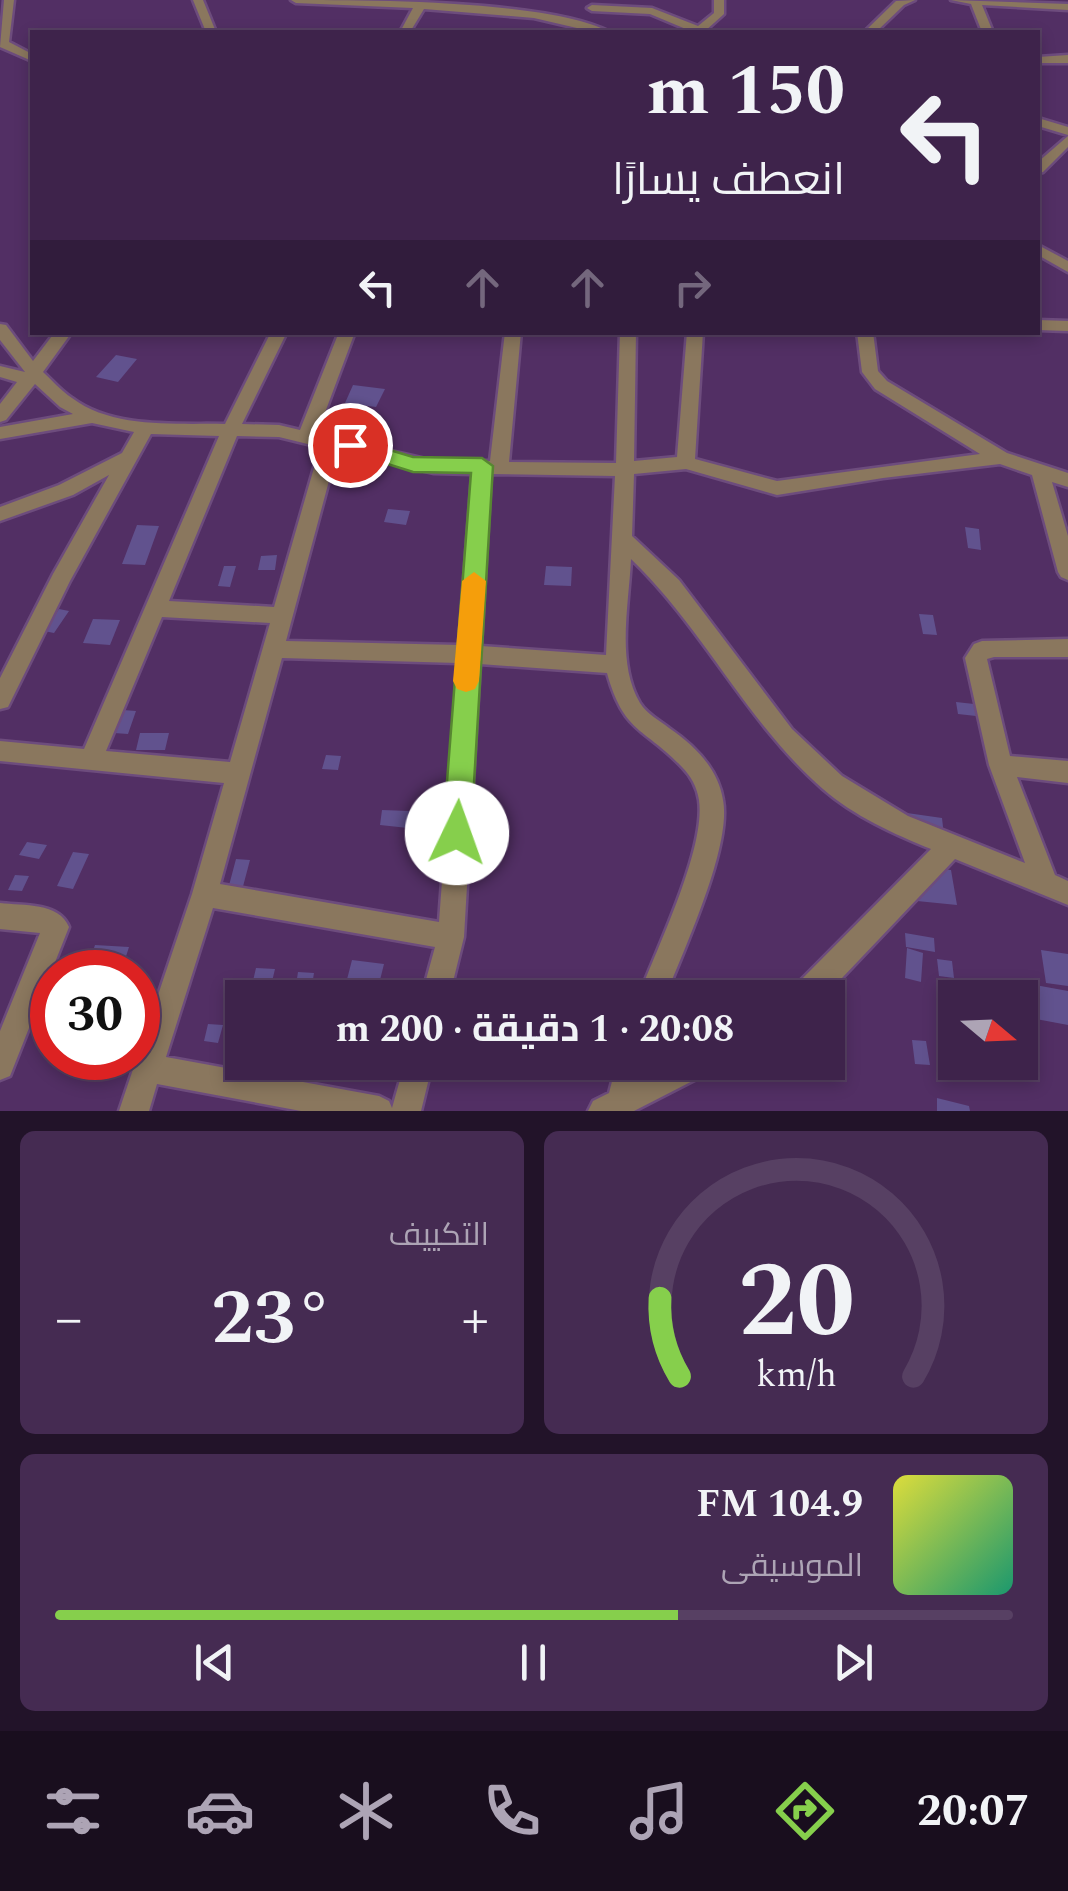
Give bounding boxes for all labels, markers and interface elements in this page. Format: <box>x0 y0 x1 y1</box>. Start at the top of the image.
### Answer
text: 150 m <box>647 39 845 145</box>
icon: left <box>880 70 1010 200</box>
text: انعطف يسارًا <box>612 146 845 215</box>
icon: left <box>350 260 405 315</box>
icon: ahead <box>455 260 510 315</box>
icon: ahead <box>560 260 615 315</box>
icon: right <box>665 260 720 315</box>
pin <box>308 403 393 488</box>
icon: arrive <box>323 418 378 473</box>
position arrow <box>405 781 509 885</box>
speed limit sign: 30 <box>30 950 160 1080</box>
north arrow <box>938 980 1038 1080</box>
map controls <box>938 980 1038 1080</box>
text: 20:08 · 1 دقيقة · 200 m <box>336 1001 734 1059</box>
text: التكييف <box>389 1211 489 1260</box>
text: 20 <box>738 1224 854 1382</box>
text: 23° <box>211 1263 333 1377</box>
text: − <box>55 1278 83 1361</box>
text: + <box>461 1278 489 1361</box>
text: km/h <box>756 1348 836 1403</box>
text: 104.9 FM <box>696 1476 863 1534</box>
text: الموسيقى <box>721 1542 863 1591</box>
icon: previous <box>187 1635 242 1690</box>
icon: pause <box>506 1635 561 1690</box>
icon: next <box>826 1635 881 1690</box>
icon: filters <box>38 1776 108 1846</box>
icon: car <box>185 1776 255 1846</box>
icon: climate <box>331 1776 401 1846</box>
icon: phone <box>477 1776 547 1846</box>
icon: music <box>624 1776 694 1846</box>
icon: directions <box>770 1776 840 1846</box>
text: 20:07 <box>917 1777 1030 1846</box>

